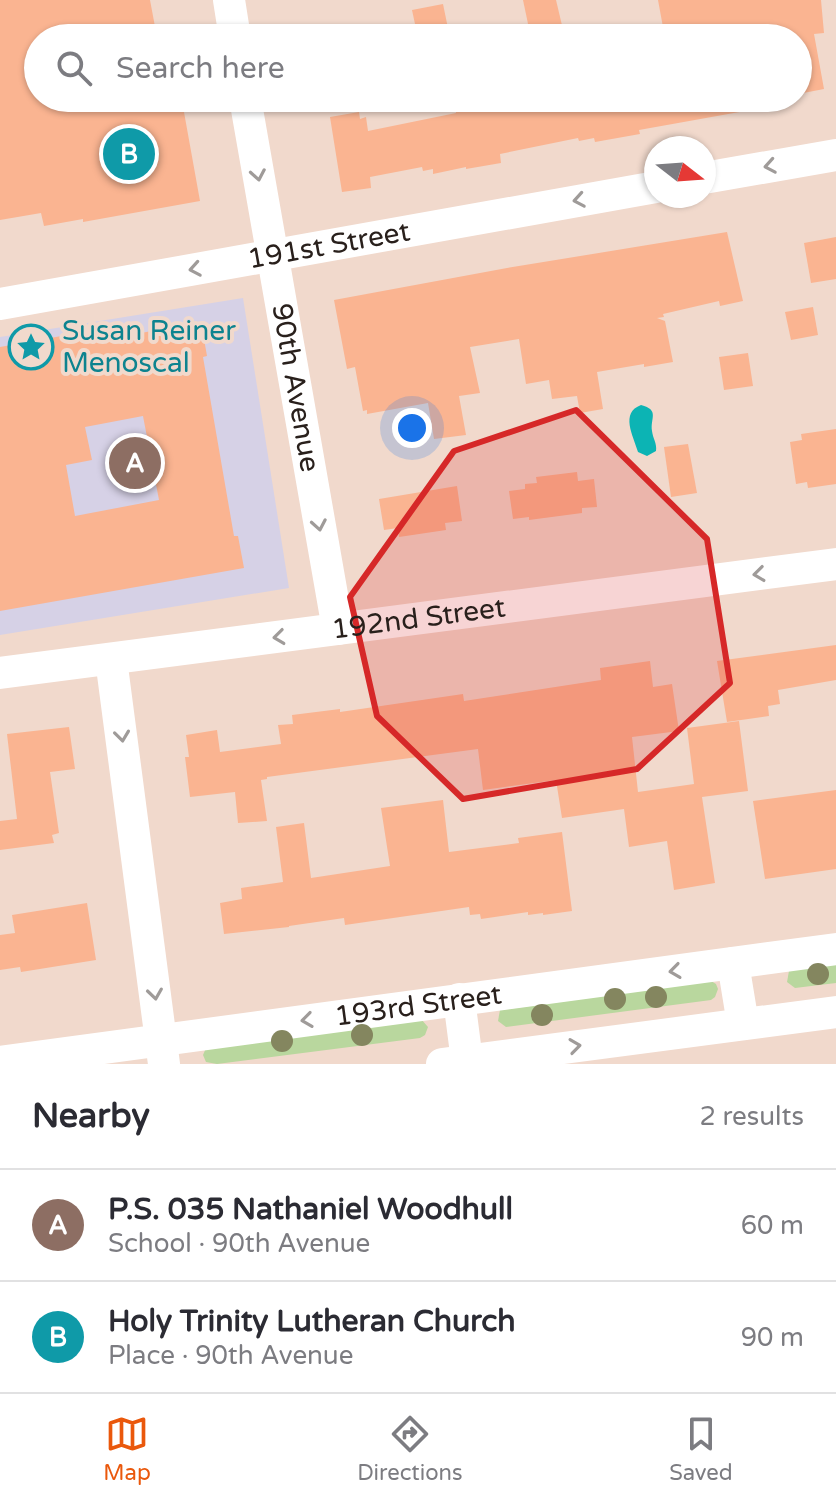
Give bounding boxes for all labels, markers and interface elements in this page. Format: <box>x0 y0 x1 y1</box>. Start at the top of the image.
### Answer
search box <box>24 24 812 112</box>
icon: search <box>52 46 96 90</box>
text: Search here <box>116 50 285 87</box>
pin: B <box>103 124 155 184</box>
north arrow <box>644 136 716 208</box>
one-way arrow <box>763 157 777 174</box>
one-way arrow <box>249 168 266 182</box>
one-way arrow <box>572 191 586 208</box>
street label: 191st Street <box>245 214 413 277</box>
one-way arrow <box>188 259 202 276</box>
street label: 90th Avenue <box>264 301 327 475</box>
place label: Susan Reiner Menoscal <box>62 314 236 380</box>
place icon: Susan Reiner Menoscal <box>7 323 55 371</box>
your location <box>392 408 432 448</box>
pin: A <box>109 433 161 493</box>
one-way arrow <box>310 518 327 531</box>
one-way arrow <box>752 565 766 582</box>
street label: 192nd Street <box>330 590 508 647</box>
one-way arrow <box>272 628 286 645</box>
one-way arrow <box>113 730 130 743</box>
one-way arrow <box>669 962 682 979</box>
street label: 193rd Street <box>333 977 504 1034</box>
one-way arrow <box>146 987 163 1001</box>
one-way arrow <box>300 1011 314 1028</box>
one-way arrow <box>568 1038 582 1055</box>
text: Nearby <box>32 1096 150 1137</box>
text: 2 results <box>699 1101 804 1132</box>
text: P.S. 035 Nathaniel Woodhull <box>108 1191 513 1228</box>
text: A <box>48 1210 68 1241</box>
text: 60 m <box>741 1210 804 1241</box>
text: School · 90th Avenue <box>108 1228 370 1259</box>
text: Holy Trinity Lutheran Church <box>108 1303 516 1340</box>
text: B <box>49 1322 67 1353</box>
text: 90 m <box>741 1322 804 1353</box>
text: Place · 90th Avenue <box>108 1340 353 1371</box>
tab: Map <box>103 1412 151 1486</box>
tab: Directions <box>357 1412 463 1486</box>
tab: Saved <box>669 1412 733 1486</box>

